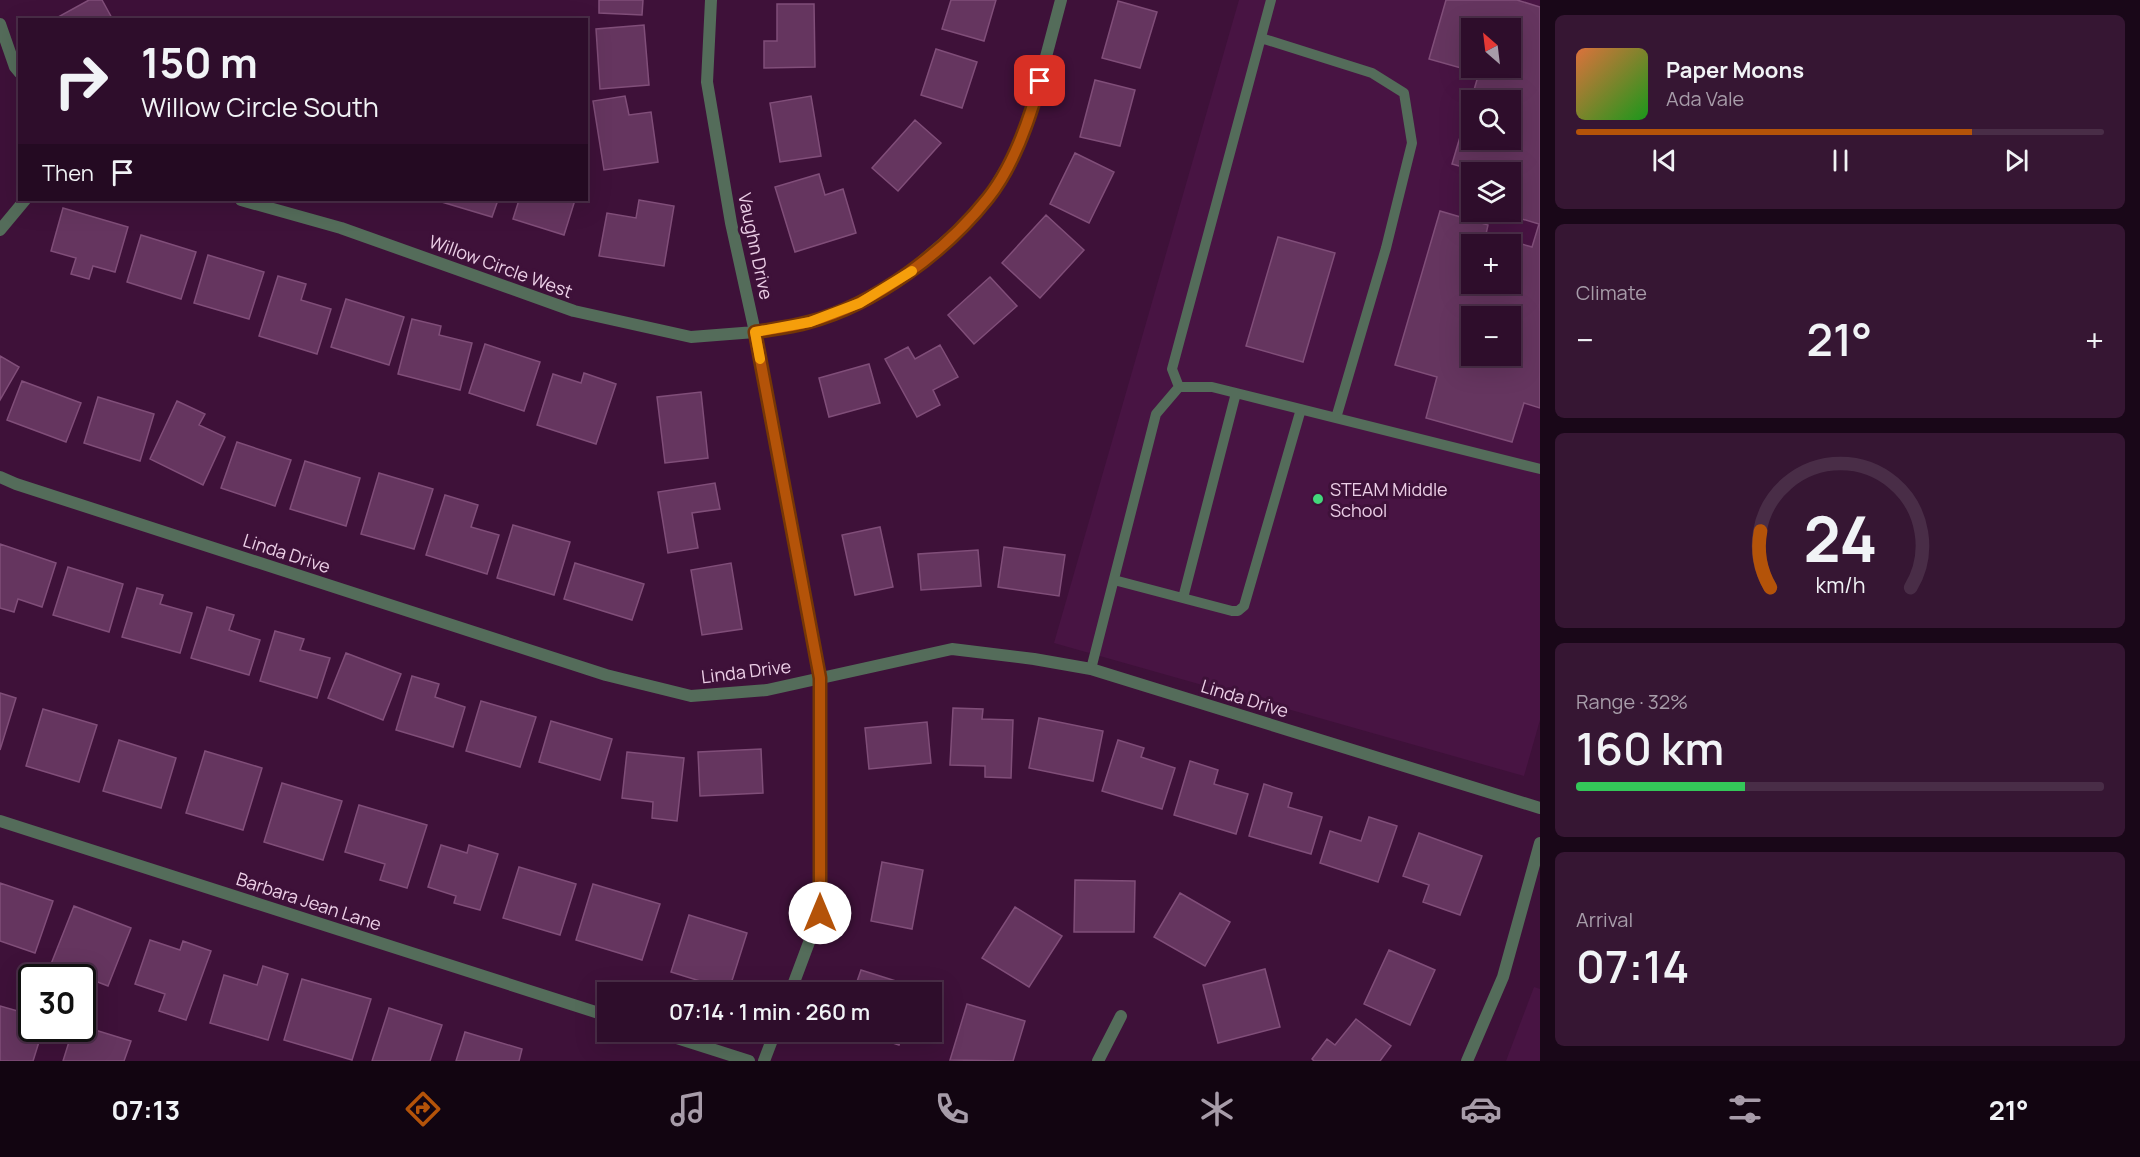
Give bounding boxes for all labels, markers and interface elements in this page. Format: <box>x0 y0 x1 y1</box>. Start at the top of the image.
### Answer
north arrow <box>1461 18 1521 78</box>
map controls <box>1461 18 1521 366</box>
text: 150 m <box>141 33 258 91</box>
icon: right <box>42 42 120 120</box>
pin <box>1014 55 1065 106</box>
text: Paper Moons <box>1666 55 1804 85</box>
icon: arrive <box>1023 64 1056 97</box>
text: Ada Vale <box>1666 85 1744 112</box>
text: Willow Circle South <box>141 88 379 125</box>
button: search <box>1461 90 1521 150</box>
icon: previous <box>1648 144 1681 177</box>
icon: pause <box>1824 144 1857 177</box>
icon: next <box>2000 144 2033 177</box>
icon: arrive <box>106 156 139 189</box>
text: Then <box>42 158 94 188</box>
button: layers <box>1461 162 1521 222</box>
street label: Vaughn Drive <box>733 190 779 302</box>
street label: Willow Circle West <box>426 229 576 303</box>
button: + <box>1461 234 1521 294</box>
text: Climate <box>1576 279 1647 306</box>
button: − <box>1461 306 1521 366</box>
text: 21° <box>1807 308 1872 370</box>
text: − <box>1576 317 1594 362</box>
text: + <box>2085 317 2104 362</box>
place label: STEAM Middle School <box>1330 477 1448 522</box>
marker: STEAM Middle School <box>1311 492 1325 506</box>
text: 24 <box>1803 495 1877 581</box>
street label: Linda Drive <box>240 528 334 578</box>
text: km/h <box>1815 570 1865 599</box>
street label: Linda Drive <box>700 654 792 688</box>
street label: Linda Drive <box>1198 673 1292 723</box>
text: Range · 32% <box>1576 688 1688 715</box>
text: 160 km <box>1576 717 1724 779</box>
street label: Barbara Jean Lane <box>233 866 385 936</box>
position arrow <box>788 881 852 945</box>
text: Arrival <box>1576 906 1633 933</box>
text: 07:14 <box>1576 935 1689 997</box>
speed limit sign: 30 <box>18 964 96 1042</box>
text: 07:14 · 1 min · 260 m <box>669 997 870 1027</box>
icon: directions <box>402 1088 444 1130</box>
icon: music <box>667 1088 709 1130</box>
icon: phone <box>931 1088 973 1130</box>
icon: climate <box>1196 1088 1238 1130</box>
icon: car <box>1460 1088 1502 1130</box>
icon: filters <box>1724 1088 1766 1130</box>
text: 07:13 <box>111 1091 180 1128</box>
text: 21° <box>1989 1091 2029 1128</box>

